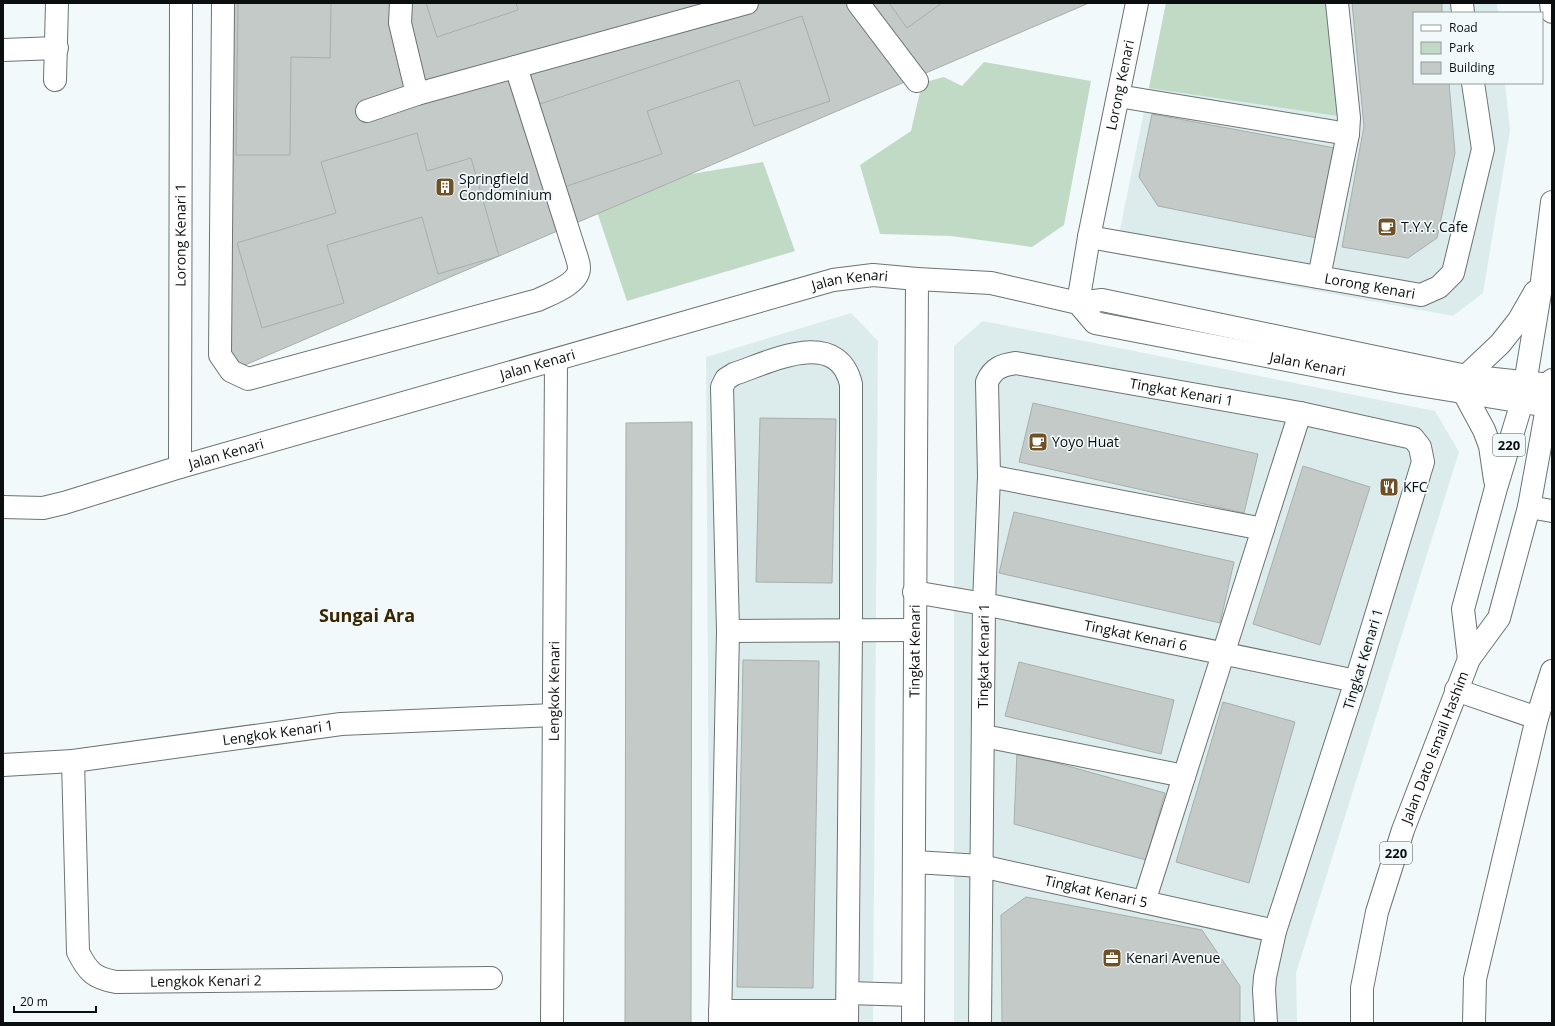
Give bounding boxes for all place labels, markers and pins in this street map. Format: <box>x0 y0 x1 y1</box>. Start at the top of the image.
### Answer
place label: Springfield Condominium <box>459 169 552 204</box>
building icon: Springfield Condominium <box>434 176 456 198</box>
cafe icon: T.Y.Y. Cafe <box>1376 216 1398 238</box>
place label: T.Y.Y. Cafe <box>1401 217 1468 236</box>
cafe icon: Yoyo Huat <box>1027 431 1049 453</box>
place label: Yoyo Huat <box>1052 432 1119 451</box>
restaurant icon: KFC <box>1378 476 1400 498</box>
place label: KFC <box>1403 477 1428 496</box>
office icon: Kenari Avenue <box>1101 947 1123 969</box>
place label: Kenari Avenue <box>1126 948 1221 967</box>

